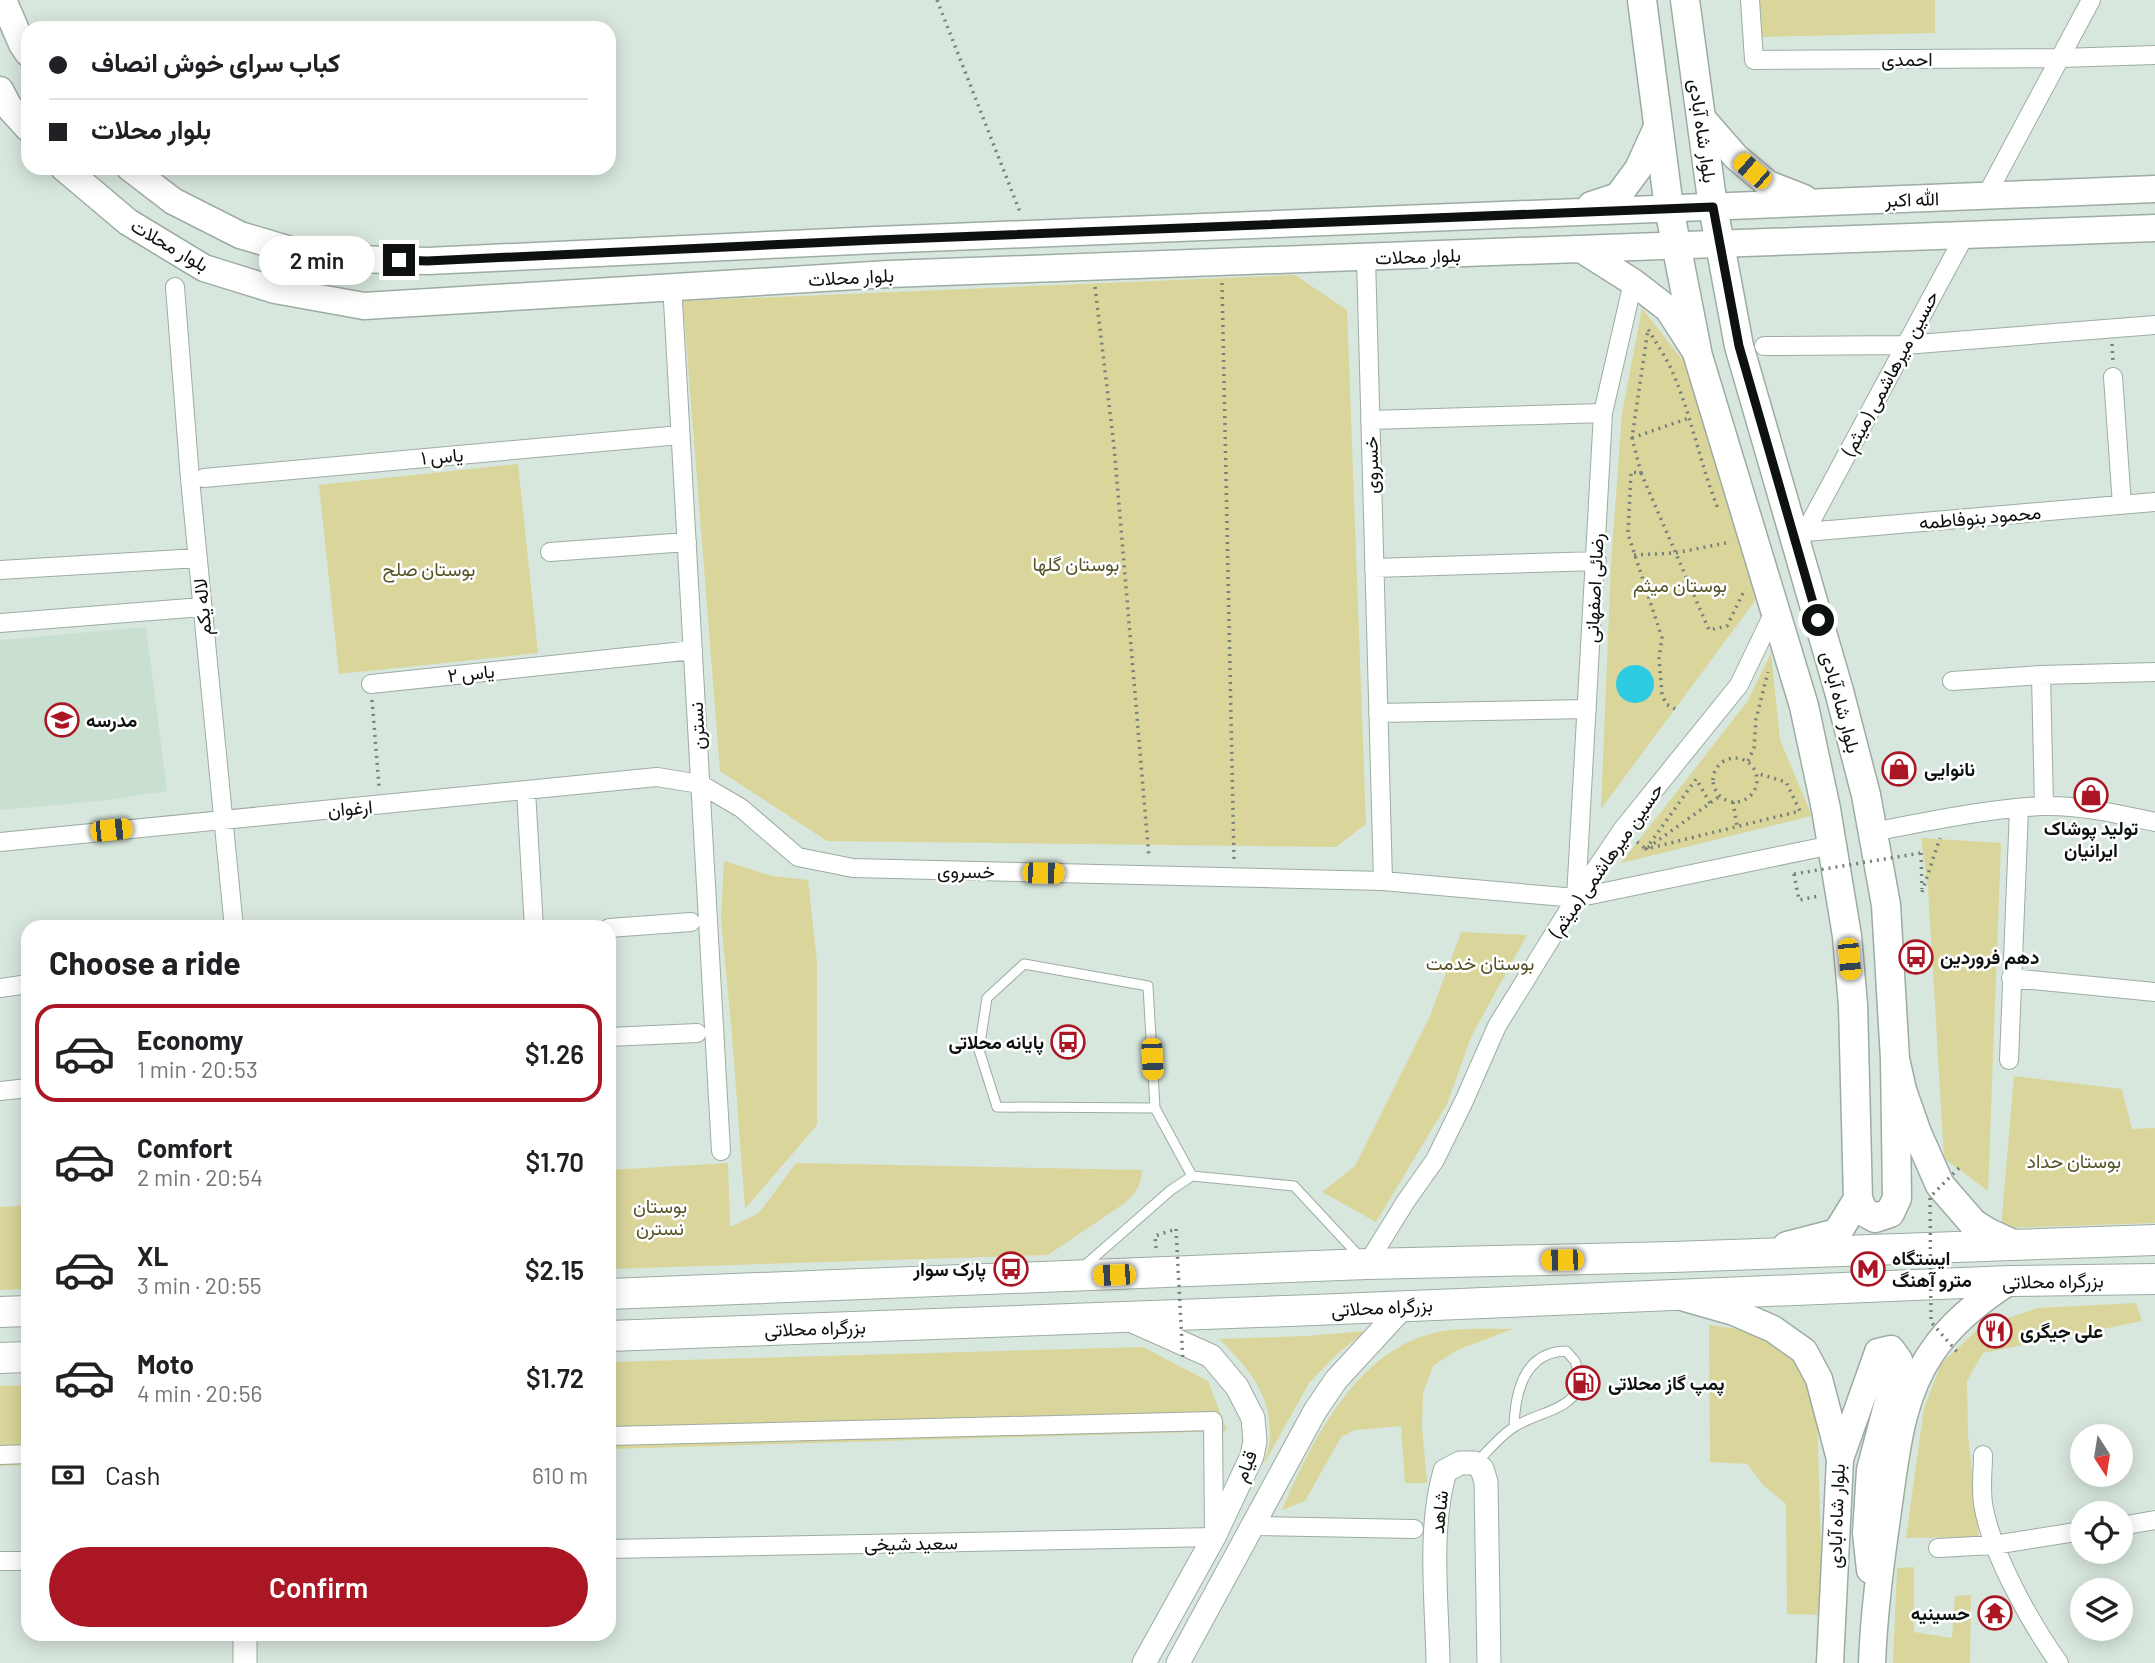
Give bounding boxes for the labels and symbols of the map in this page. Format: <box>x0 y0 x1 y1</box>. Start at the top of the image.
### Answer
street label: احمدی <box>1881 47 1933 71</box>
street label: بلوار شاه آبادی <box>1684 77 1722 185</box>
car <box>1730 149 1775 193</box>
street label: الله اکبر <box>1883 186 1940 212</box>
street label: بلوار محلات <box>127 213 213 277</box>
callout: 2 min <box>259 236 374 284</box>
street label: بلوار محلات <box>1375 243 1461 269</box>
route end <box>383 244 415 276</box>
street label: بلوار محلات <box>807 263 895 291</box>
street label: حسین میرهاشمی (میثم) <box>1836 286 1945 461</box>
street label: خسروی <box>1358 436 1384 494</box>
street label: یاس ۱ <box>420 442 464 470</box>
street label: محمود بنوفاطمه <box>1918 500 2042 534</box>
street label: رضائی اصفهانی <box>1579 533 1609 643</box>
park label: بوستان گلها <box>1033 552 1119 576</box>
park label: بوستان صلح <box>383 557 475 583</box>
park label: بوستان میثم <box>1633 573 1727 598</box>
street label: لاله یکم <box>188 577 217 637</box>
route start <box>1802 604 1834 636</box>
street label: بلوار شاه آبادی <box>1816 648 1866 756</box>
street label: یاس ۲ <box>446 659 496 687</box>
school or university icon: مدرسه <box>43 701 81 739</box>
street label: نسترن <box>684 701 710 751</box>
place label: مدرسه <box>86 708 137 733</box>
shop icon: نانوایی <box>1880 750 1918 788</box>
place label: نانوایی <box>1924 757 1975 782</box>
shop icon: تولید پوشاک ایرانیان <box>2072 776 2110 814</box>
street label: حسین میرهاشمی (میثم) <box>1543 778 1669 943</box>
street label: ارغوان <box>327 794 373 822</box>
place label: تولید پوشاک ایرانیان <box>2044 816 2138 863</box>
car <box>90 817 133 843</box>
street label: خسروی <box>937 858 995 884</box>
car <box>1022 862 1065 884</box>
car <box>1837 937 1862 981</box>
bus stop icon: دهم فروردین <box>1897 938 1935 976</box>
place label: دهم فروردین <box>1940 945 2039 970</box>
park label: بوستان خدمت <box>1426 951 1534 975</box>
bus stop icon: پایانه محلاتی <box>1049 1023 1087 1061</box>
place label: پایانه محلاتی <box>948 1030 1044 1056</box>
car <box>1141 1037 1164 1081</box>
park label: بوستان حداد <box>2027 1149 2121 1173</box>
park label: بوستان نسترن <box>633 1194 687 1240</box>
place label: ایستگاه مترو آهنگ <box>1892 1246 1972 1293</box>
car <box>1541 1249 1584 1271</box>
bus stop icon: پارک سوار <box>992 1250 1030 1288</box>
metro station icon: ایستگاه مترو آهنگ <box>1849 1250 1887 1288</box>
place label: پارک سوار <box>912 1257 986 1283</box>
car <box>1093 1264 1136 1286</box>
street label: بزرگراه محلاتی <box>2002 1268 2104 1294</box>
street label: بزرگراه محلاتی <box>1331 1292 1433 1322</box>
restaurant icon: علی جیگری <box>1976 1312 2014 1350</box>
street label: بزرگراه محلاتی <box>764 1314 866 1342</box>
place label: علی جیگری <box>2020 1319 2103 1344</box>
fuel station icon: پمپ گاز محلاتی <box>1564 1364 1602 1402</box>
place label: پمپ گاز محلاتی <box>1608 1371 1725 1397</box>
north arrow <box>2070 1424 2133 1488</box>
street label: قیام <box>1228 1447 1263 1486</box>
street label: بلوار شاه آبادی <box>1822 1463 1850 1569</box>
street label: شاهد <box>1425 1489 1452 1535</box>
street label: سعید شیخی <box>864 1530 958 1556</box>
temple icon: حسینیه <box>1976 1594 2014 1632</box>
place label: حسینیه <box>1911 1601 1970 1625</box>

